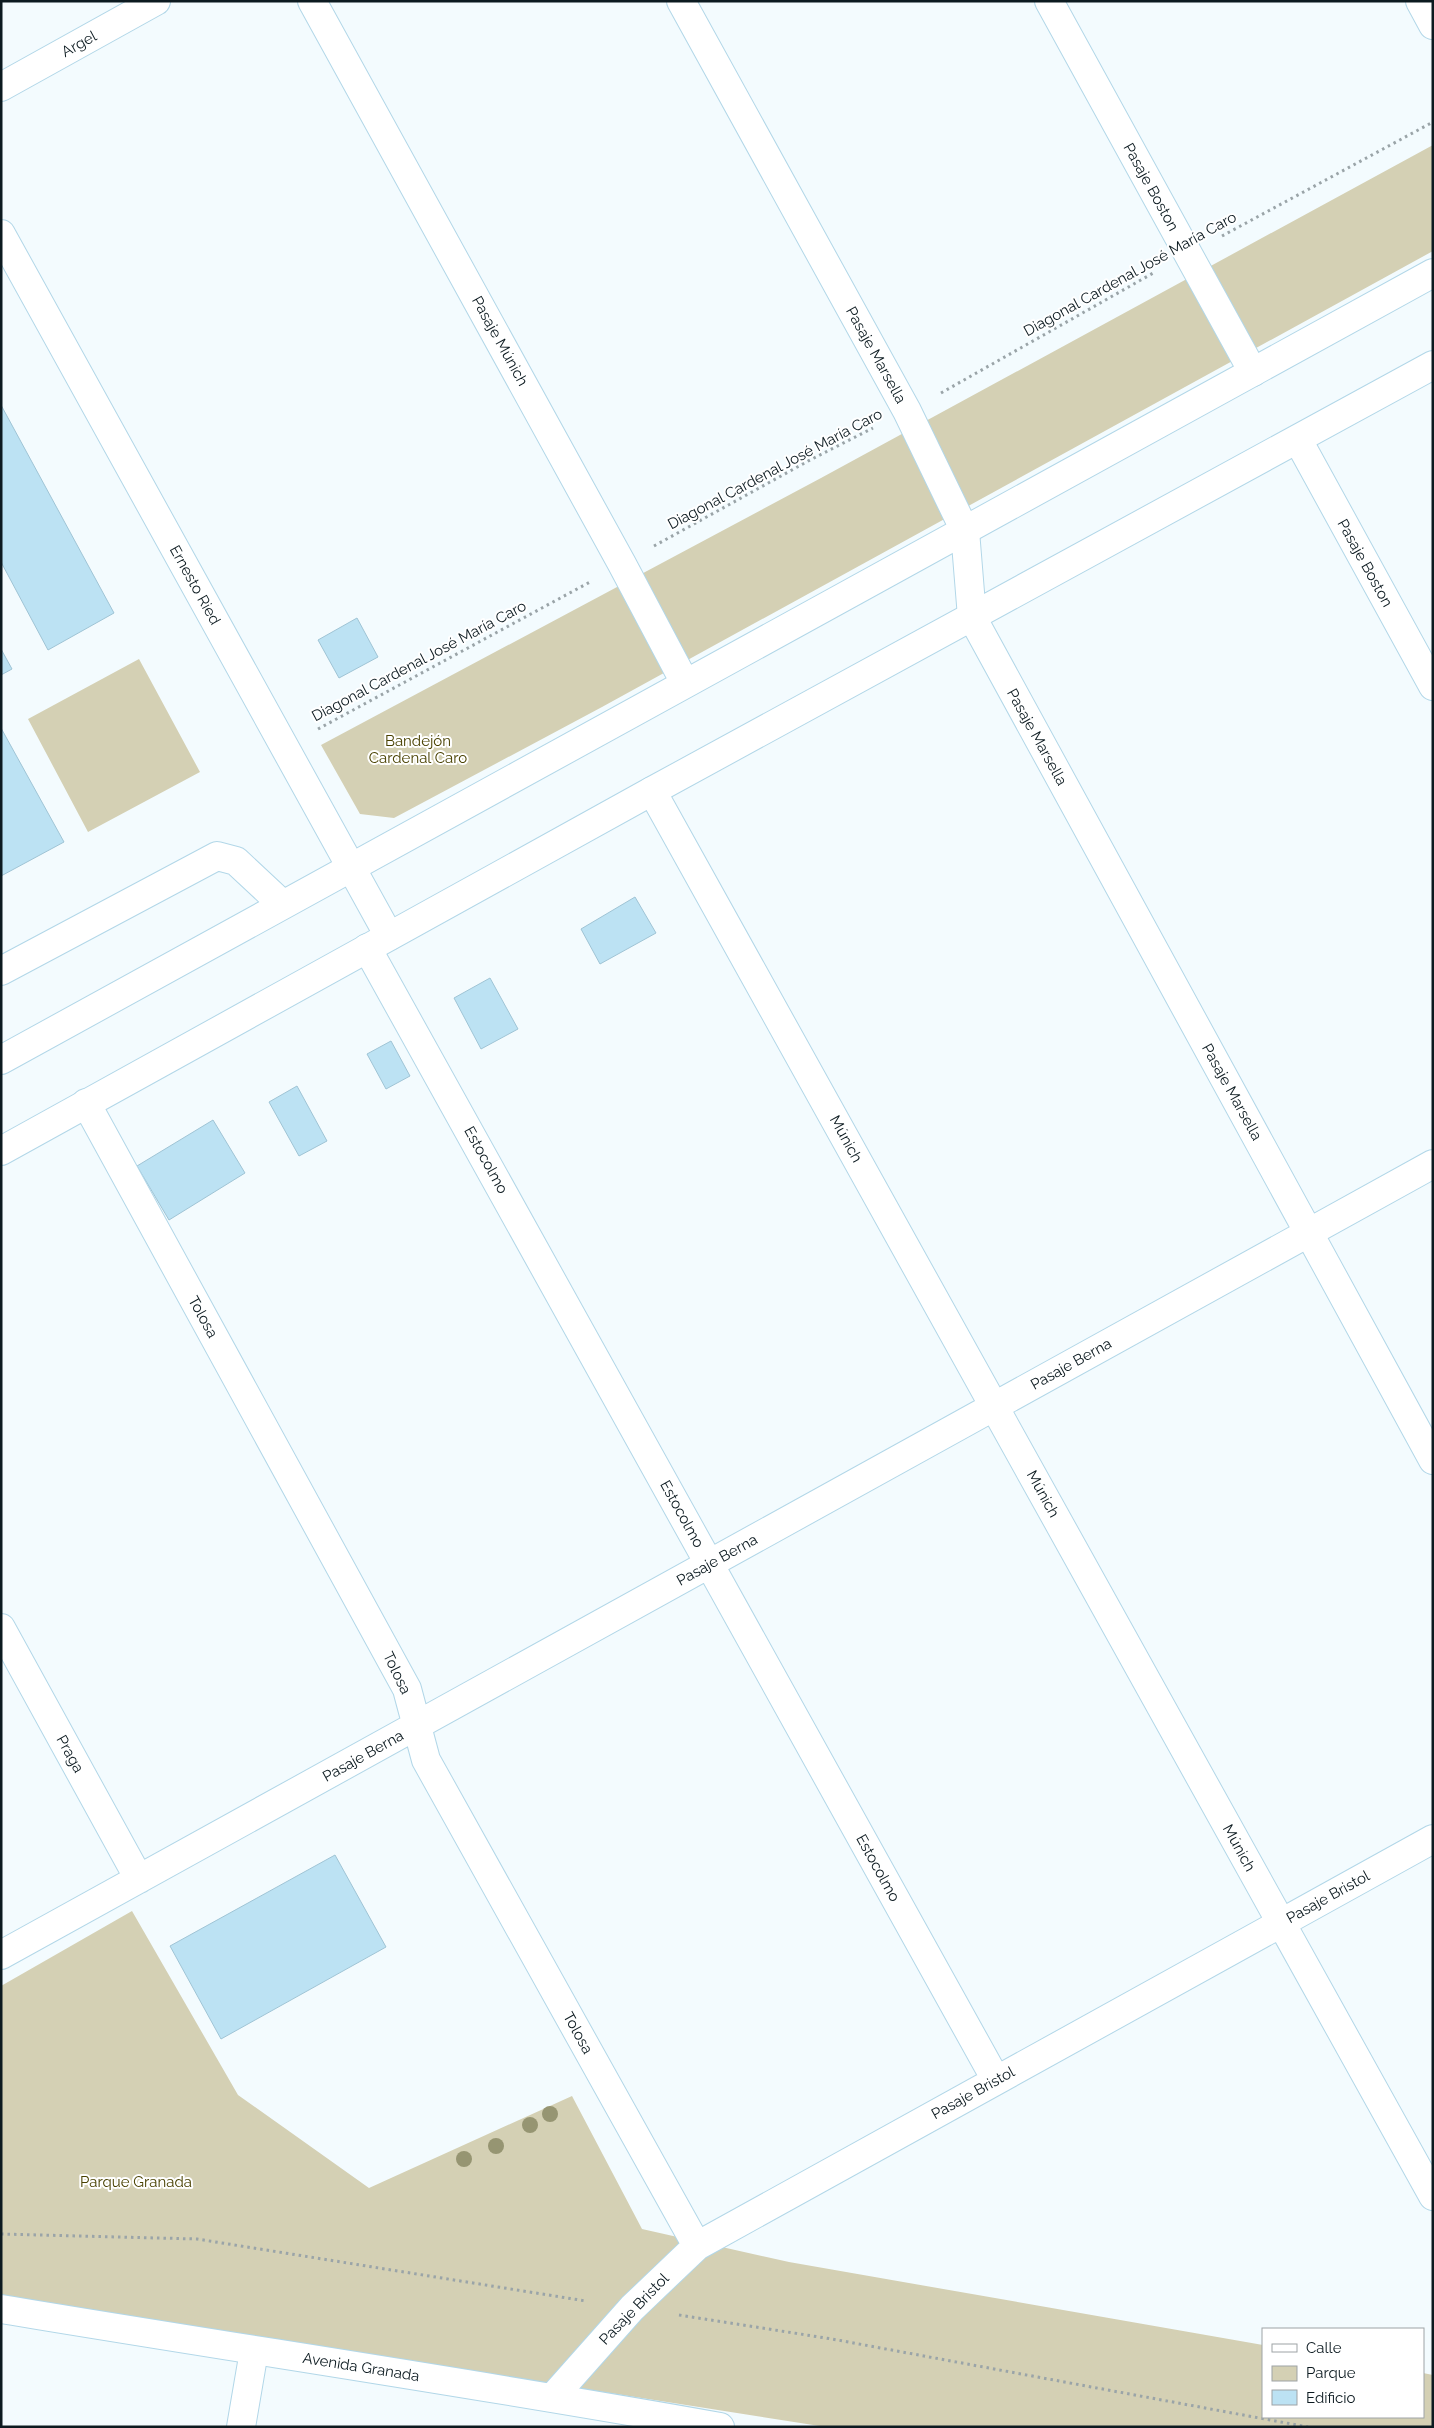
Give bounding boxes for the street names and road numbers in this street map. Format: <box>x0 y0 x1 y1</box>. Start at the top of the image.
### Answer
street label: Argel <box>58 27 100 61</box>
street label: Pasaje Boston <box>1119 140 1183 234</box>
street label: Diagonal Cardenal José María Caro <box>1020 208 1240 340</box>
street label: Pasaje Múnich <box>468 293 532 389</box>
street label: Pasaje Marsella <box>842 304 910 406</box>
street label: Diagonal Cardenal José María Caro <box>665 405 885 533</box>
street label: Pasaje Boston <box>1333 516 1397 610</box>
street label: Ernesto Ried <box>166 542 224 628</box>
street label: Diagonal Cardenal José María Caro <box>309 597 529 725</box>
street label: Pasaje Marsella <box>1003 686 1071 788</box>
street label: Pasaje Marsella <box>1198 1041 1266 1143</box>
street label: Múnich <box>826 1112 866 1166</box>
street label: Estocolmo <box>460 1123 512 1197</box>
street label: Tolosa <box>184 1293 222 1341</box>
street label: Pasaje Berna <box>1027 1334 1115 1394</box>
street label: Múnich <box>1023 1467 1063 1521</box>
street label: Estocolmo <box>656 1477 708 1551</box>
street label: Pasaje Berna <box>673 1530 761 1590</box>
street label: Tolosa <box>379 1649 415 1697</box>
street label: Pasaje Berna <box>319 1726 407 1786</box>
street label: Praga <box>52 1732 88 1776</box>
street label: Múnich <box>1219 1821 1259 1875</box>
street label: Estocolmo <box>852 1831 904 1905</box>
street label: Pasaje Bristol <box>1283 1866 1374 1927</box>
street label: Tolosa <box>559 2009 597 2057</box>
street label: Pasaje Bristol <box>928 2062 1019 2123</box>
street label: Pasaje Bristol <box>595 2269 673 2349</box>
street label: Avenida Granada <box>301 2349 421 2385</box>

